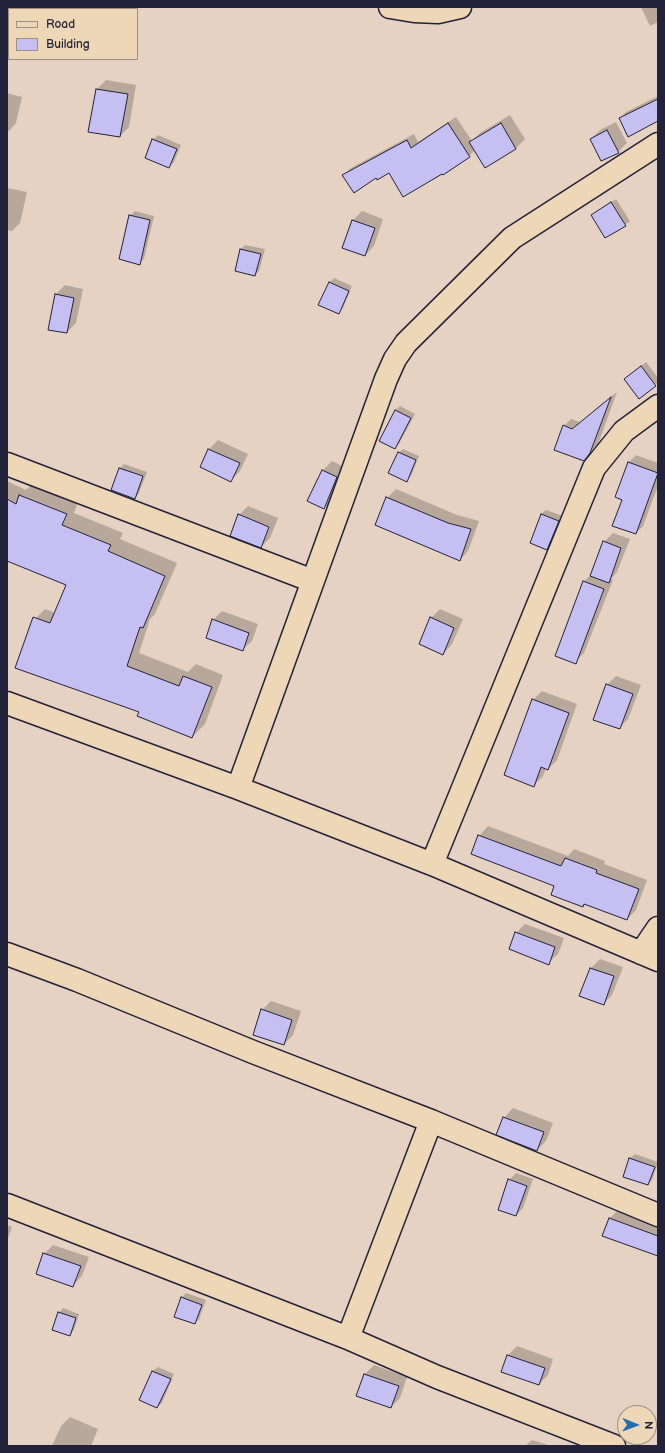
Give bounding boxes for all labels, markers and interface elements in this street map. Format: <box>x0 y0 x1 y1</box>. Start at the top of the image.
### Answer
legend <box>8 8 138 60</box>
text: Road <box>46 17 75 32</box>
text: Building <box>46 37 90 52</box>
north arrow <box>617 1405 657 1445</box>
text: N <box>642 1421 655 1429</box>

